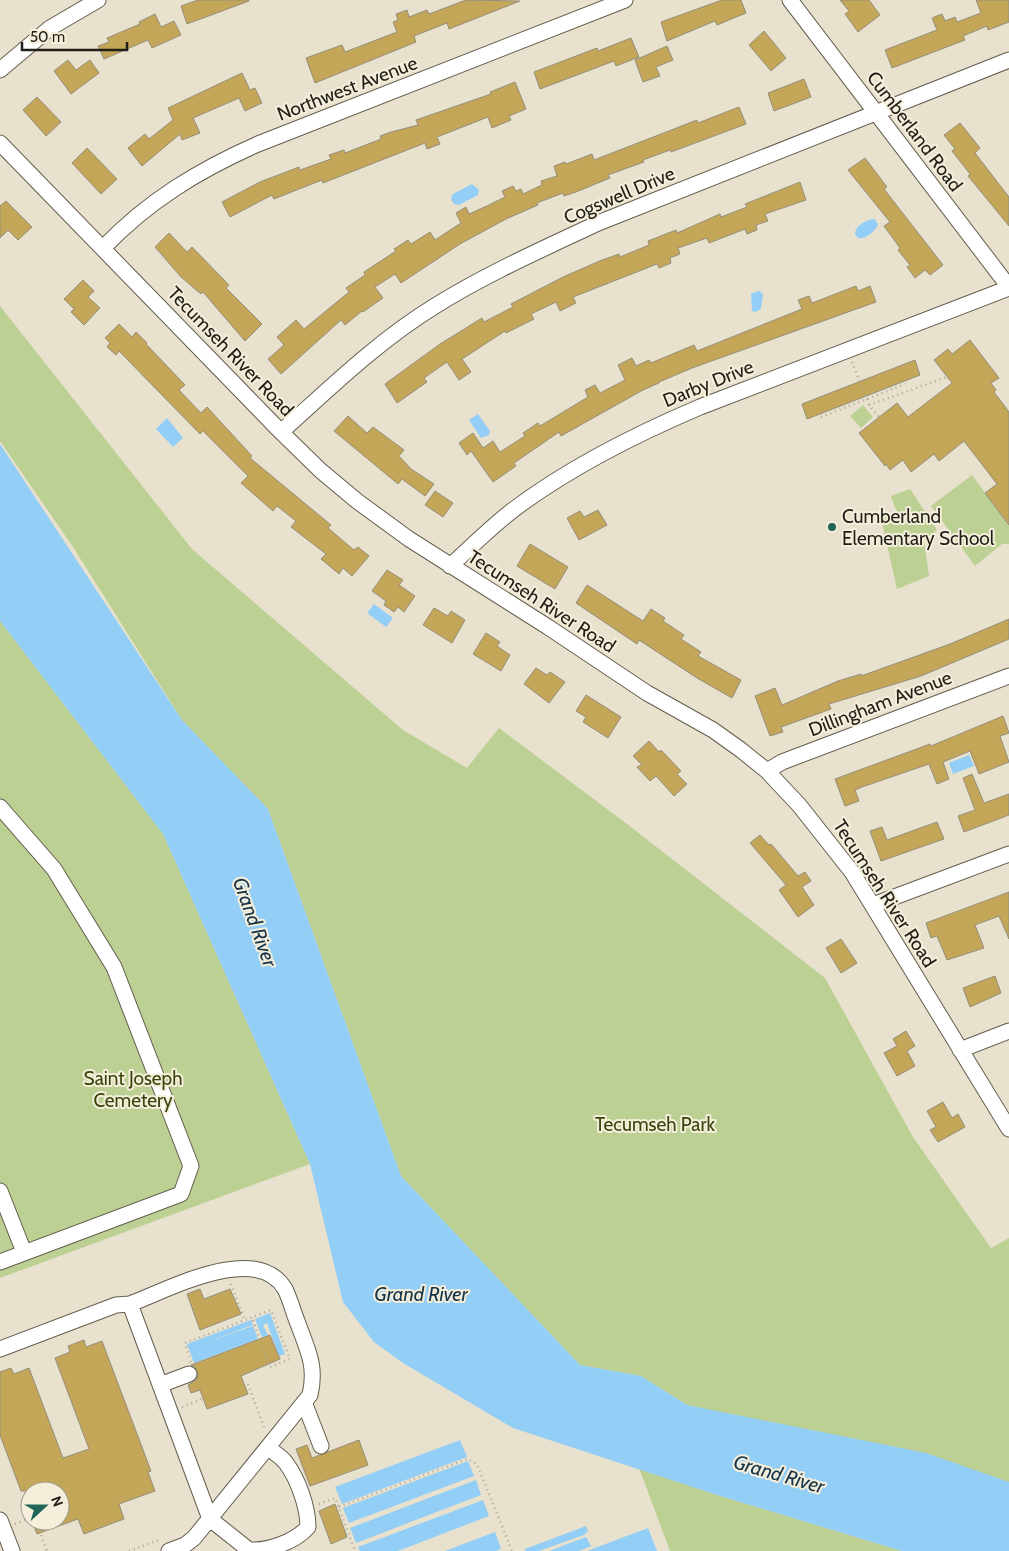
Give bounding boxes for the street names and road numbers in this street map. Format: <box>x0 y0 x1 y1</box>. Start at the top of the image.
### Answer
street label: Northwest Avenue <box>274 51 421 126</box>
street label: Cumberland Road <box>862 67 967 196</box>
street label: Cogswell Drive <box>560 162 678 229</box>
street label: Tecumseh River Road <box>163 282 298 421</box>
street label: Darby Drive <box>660 355 757 412</box>
street label: Tecumseh River Road <box>464 545 620 658</box>
street label: Dillingham Avenue <box>805 666 955 741</box>
street label: Tecumseh River Road <box>828 815 941 971</box>

